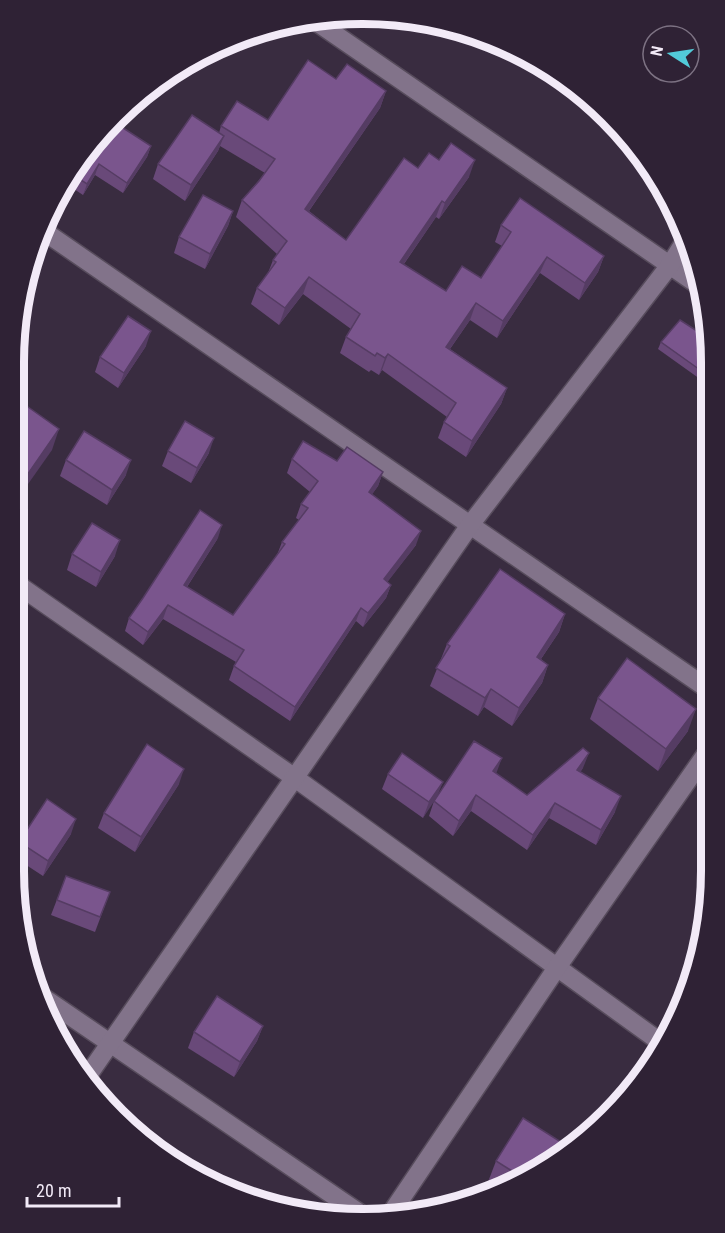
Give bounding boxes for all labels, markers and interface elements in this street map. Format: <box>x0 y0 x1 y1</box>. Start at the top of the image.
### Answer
north arrow <box>641 24 701 84</box>
text: N <box>647 44 667 58</box>
scale bar <box>27 1170 118 1208</box>
text: 20 m <box>36 1180 71 1201</box>

